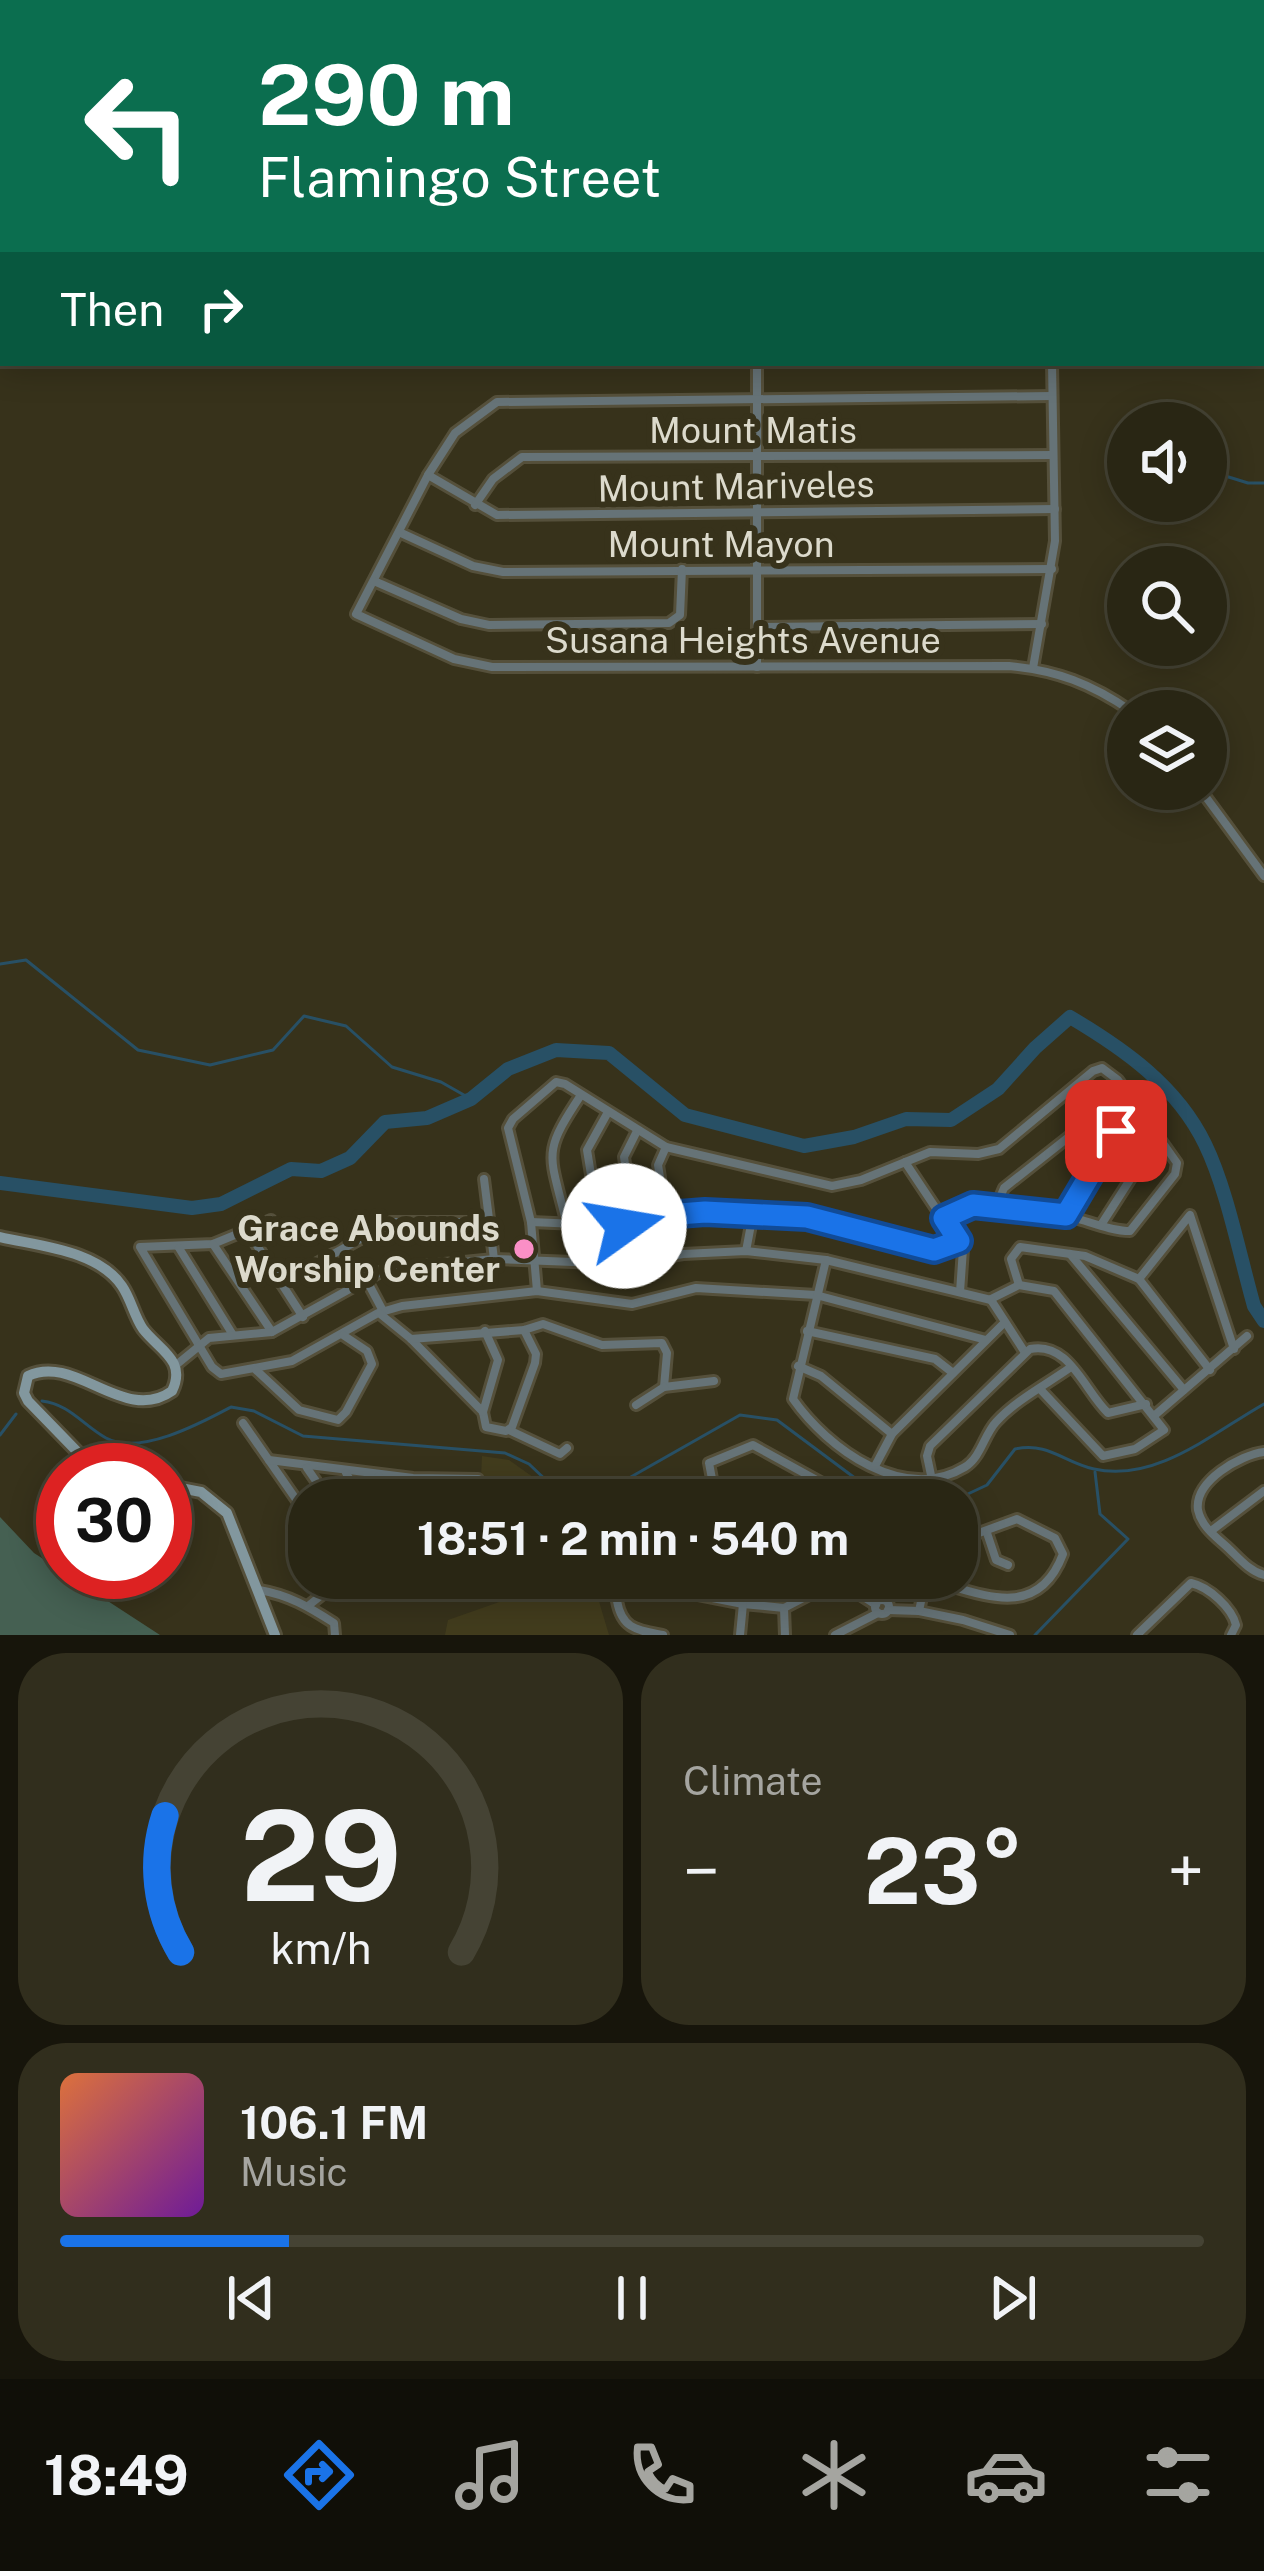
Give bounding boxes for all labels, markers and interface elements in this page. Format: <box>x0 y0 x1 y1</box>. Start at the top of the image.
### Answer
text: 290 m <box>258 45 515 144</box>
icon: left <box>60 48 216 204</box>
text: Flamingo Street <box>258 146 661 209</box>
icon: right <box>188 276 254 342</box>
text: Then <box>60 283 164 336</box>
map controls <box>1107 402 1227 810</box>
button: sound <box>1107 402 1227 522</box>
street label: Mount Matis <box>649 409 857 451</box>
street label: Mount Mariveles <box>597 463 875 509</box>
street label: Mount Mayon <box>608 523 834 565</box>
button: search <box>1107 546 1227 666</box>
street label: Susana Heights Avenue <box>545 619 941 661</box>
button: layers <box>1107 690 1227 810</box>
pin <box>1065 1080 1167 1182</box>
icon: arrive <box>1083 1098 1149 1164</box>
position arrow <box>561 1163 687 1289</box>
place label: Grace Abounds Worship Center <box>234 1207 500 1290</box>
marker: Grace Abounds Worship Center <box>511 1236 537 1262</box>
speed limit sign: 30 <box>36 1443 192 1599</box>
text: 18:51 · 2 min · 540 m <box>417 1512 849 1565</box>
text: Climate <box>683 1758 823 1804</box>
text: 29 <box>240 1782 401 1929</box>
text: 23° <box>864 1818 1023 1924</box>
text: − <box>683 1832 720 1910</box>
text: + <box>1167 1832 1204 1910</box>
text: km/h <box>270 1923 371 1974</box>
text: 106.1 FM <box>240 2096 428 2149</box>
text: Music <box>240 2149 348 2195</box>
icon: previous <box>218 2265 284 2331</box>
icon: pause <box>599 2265 665 2331</box>
icon: next <box>980 2265 1046 2331</box>
icon: directions <box>277 2433 361 2517</box>
icon: music <box>448 2433 532 2517</box>
icon: phone <box>620 2433 704 2517</box>
icon: climate <box>792 2433 876 2517</box>
icon: car <box>964 2433 1048 2517</box>
icon: filters <box>1136 2433 1220 2517</box>
text: 18:49 <box>44 2444 189 2507</box>

